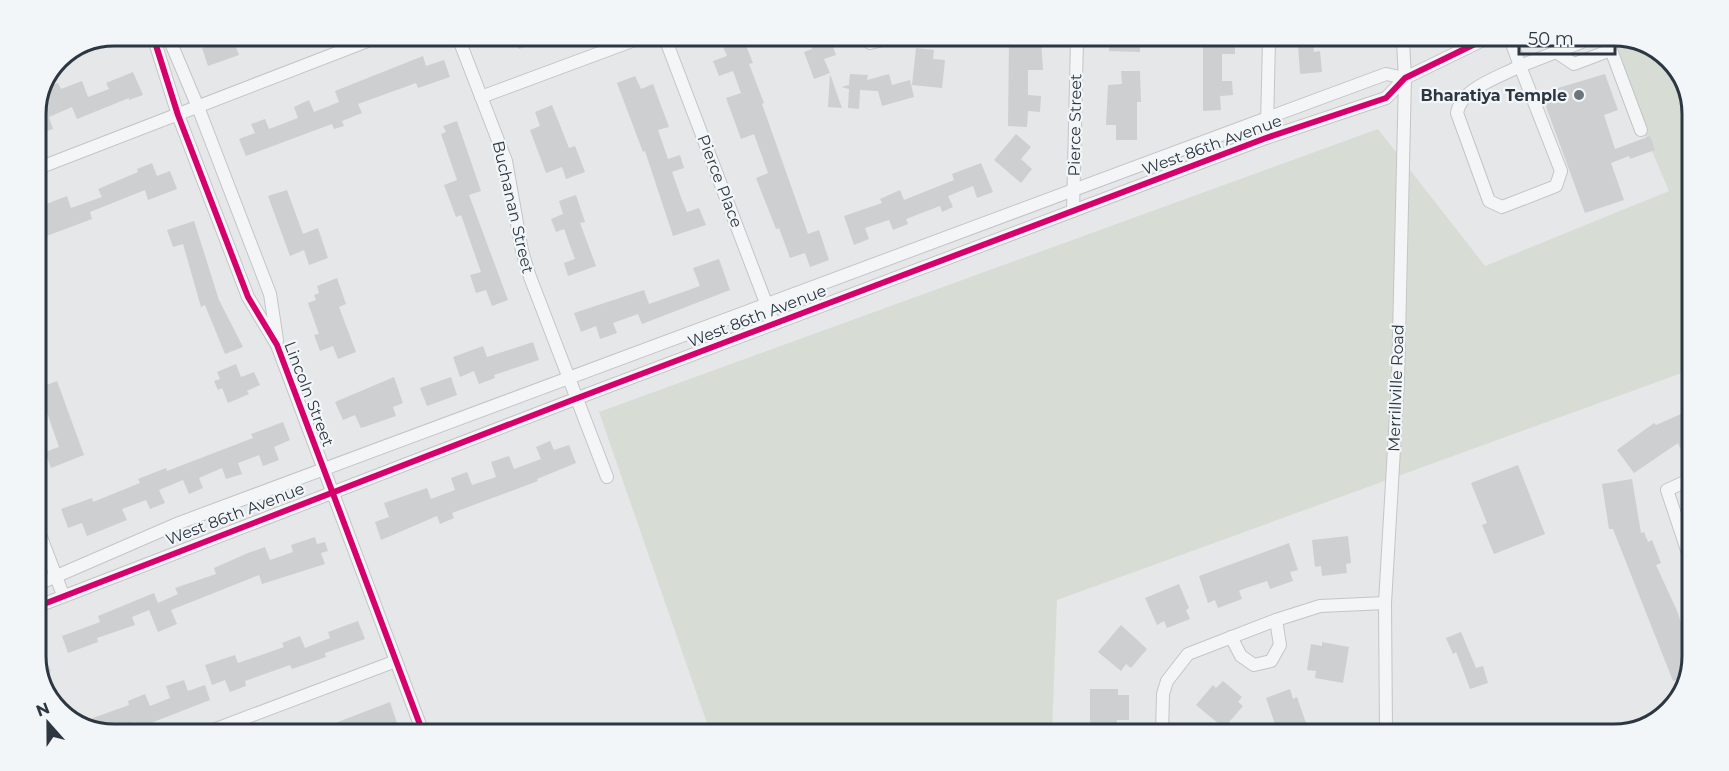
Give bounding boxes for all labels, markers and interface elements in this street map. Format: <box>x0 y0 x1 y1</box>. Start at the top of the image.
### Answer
scale bar <box>1519 18 1615 56</box>
text: 50 m <box>1528 28 1574 50</box>
street label: Pierce Street <box>1065 73 1085 177</box>
place label: Bharatiya Temple <box>1420 86 1567 105</box>
marker: Bharatiya Temple <box>1572 88 1586 102</box>
street label: West 86th Avenue <box>1140 111 1284 179</box>
street label: Pierce Place <box>694 132 746 230</box>
street label: Buchanan Street <box>488 139 538 276</box>
street label: West 86th Avenue <box>685 281 829 351</box>
street label: Merrillville Road <box>1384 324 1408 452</box>
street label: Lincoln Street <box>280 339 338 450</box>
street label: West 86th Avenue <box>163 479 307 549</box>
north arrow <box>18 693 78 753</box>
text: N <box>33 698 52 721</box>

